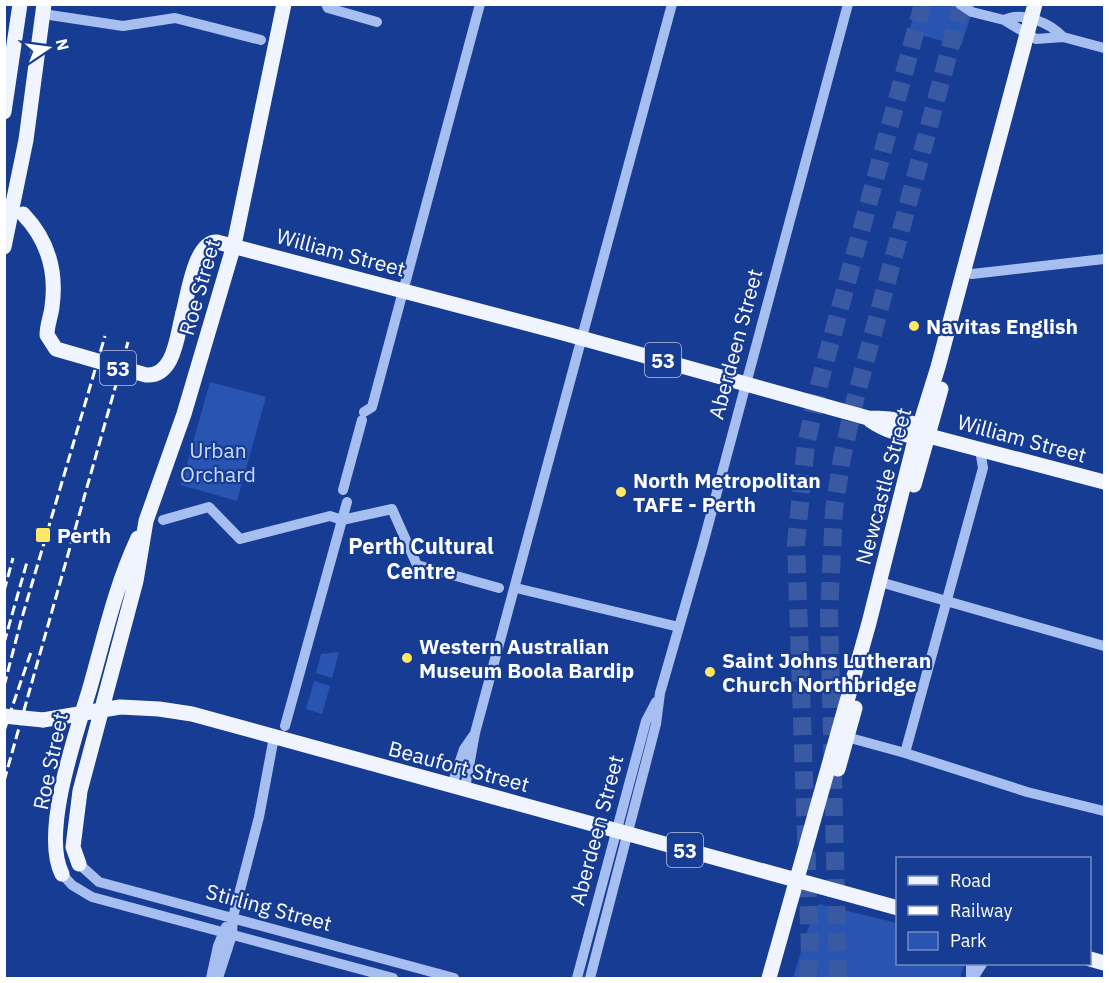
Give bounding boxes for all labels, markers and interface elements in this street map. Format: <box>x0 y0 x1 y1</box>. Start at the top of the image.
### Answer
north arrow <box>18 18 78 78</box>
text: N <box>52 37 74 53</box>
street label: William Street <box>273 221 409 283</box>
street label: Roe Street <box>172 236 226 338</box>
street label: Aberdeen Street <box>701 266 769 422</box>
place label: Navitas English <box>926 312 1078 340</box>
marker: Navitas English <box>907 319 921 333</box>
road number: 53 <box>645 343 681 377</box>
road number: 53 <box>100 351 136 385</box>
street label: Newcastle Street <box>849 404 917 568</box>
street label: William Street <box>954 407 1090 469</box>
park label: Urban Orchard <box>180 436 256 488</box>
place label: North Metropolitan TAFE - Perth <box>633 466 821 518</box>
marker: North Metropolitan TAFE - Perth <box>614 485 628 499</box>
place label: Perth <box>57 521 111 549</box>
marker: Perth <box>34 526 52 544</box>
district label: Perth Cultural Centre <box>348 531 494 585</box>
place label: Western Australian Museum Boola Bardip <box>419 632 634 684</box>
place label: Saint Johns Lutheran Church Northbridge <box>722 646 931 698</box>
marker: Western Australian Museum Boola Bardip <box>400 651 414 665</box>
marker: Saint Johns Lutheran Church Northbridge <box>703 665 717 679</box>
street label: Roe Street <box>26 710 74 812</box>
street label: Beaufort Street <box>386 734 532 798</box>
street label: Aberdeen Street <box>562 752 630 908</box>
road number: 53 <box>667 833 703 867</box>
legend <box>896 857 1091 965</box>
text: Road <box>950 869 991 892</box>
street label: Stirling Street <box>203 877 335 937</box>
text: Railway <box>950 899 1012 922</box>
text: Park <box>950 929 987 952</box>

